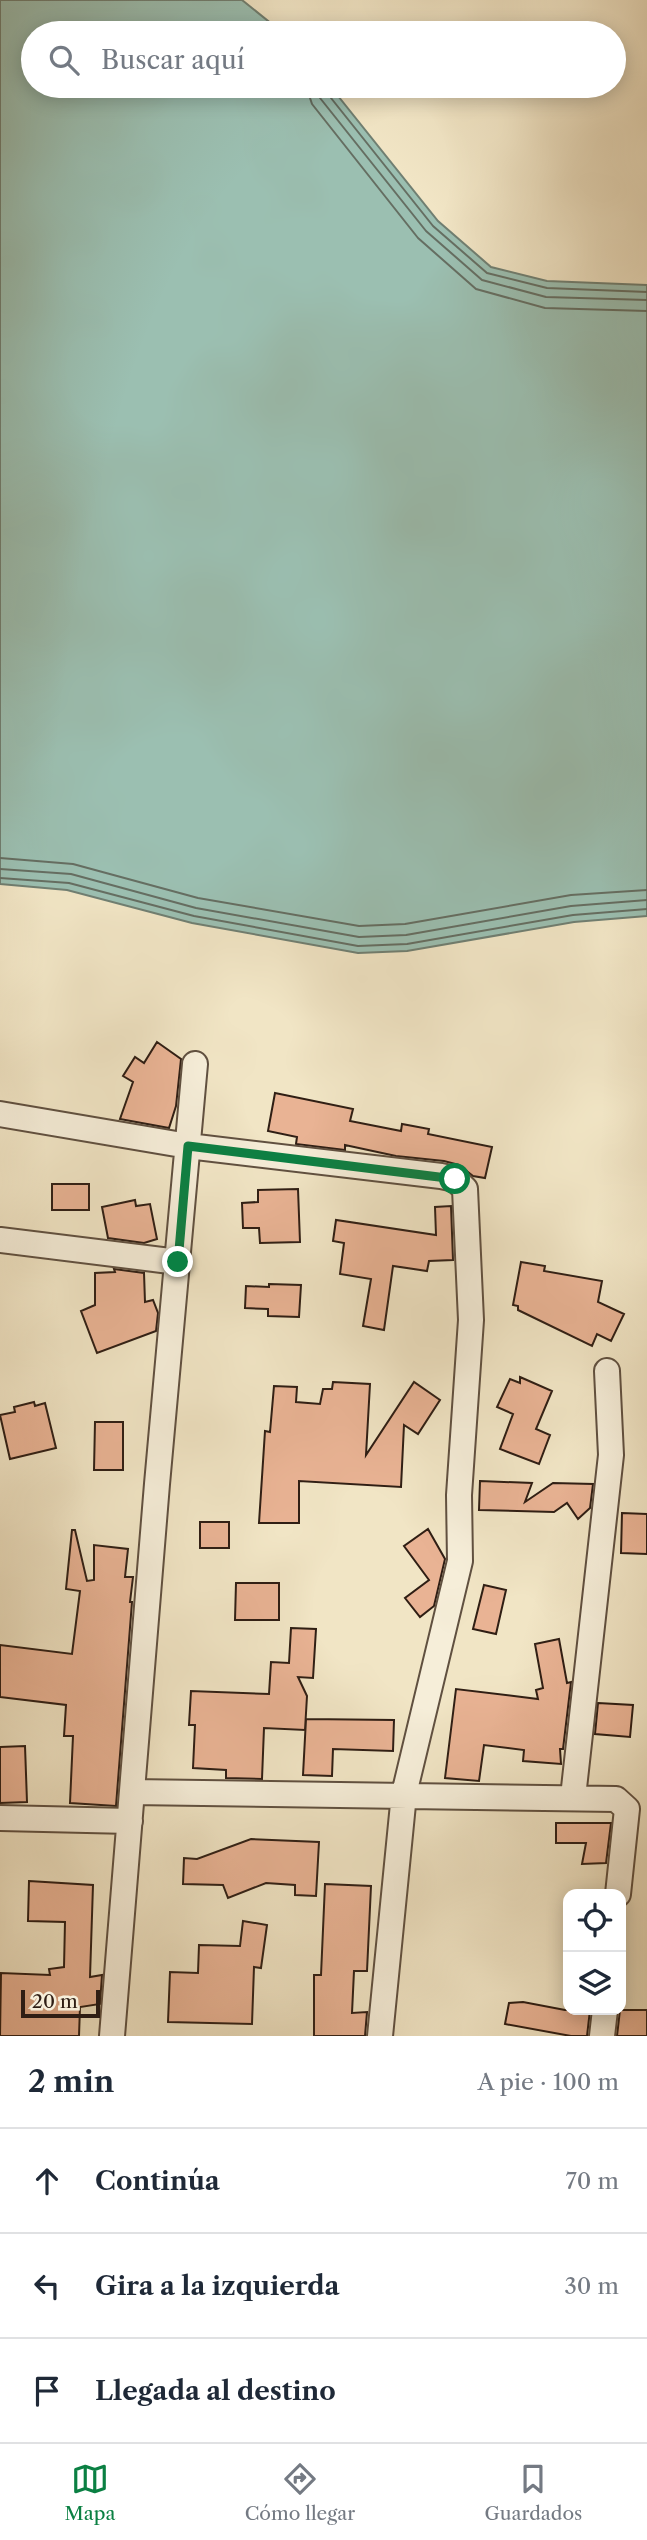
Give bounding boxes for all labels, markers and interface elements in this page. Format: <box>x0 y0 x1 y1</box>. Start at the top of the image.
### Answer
search box <box>21 21 626 98</box>
icon: search <box>45 41 83 79</box>
text: Buscar aquí <box>101 44 245 76</box>
route start <box>439 1163 470 1194</box>
route end <box>162 1246 193 1277</box>
map controls <box>563 1889 626 2015</box>
button: locate <box>563 1889 626 1952</box>
button: layers <box>563 1952 626 2015</box>
scale bar <box>21 1987 100 2019</box>
text: 20 m <box>32 1990 78 2013</box>
text: 2 min <box>28 2063 114 2100</box>
text: A pie · 100 m <box>478 2068 619 2096</box>
icon: ahead <box>28 2162 66 2200</box>
text: Continúa <box>95 2165 220 2197</box>
text: 70 m <box>566 2167 619 2195</box>
icon: left <box>28 2267 66 2305</box>
text: Gira a la izquierda <box>95 2270 340 2302</box>
text: 30 m <box>564 2272 619 2300</box>
icon: arrive <box>28 2372 66 2410</box>
text: Llegada al destino <box>95 2375 336 2407</box>
tab: Mapa <box>65 2460 115 2525</box>
tab: Cómo llegar <box>245 2460 355 2525</box>
tab: Guardados <box>484 2460 582 2525</box>

